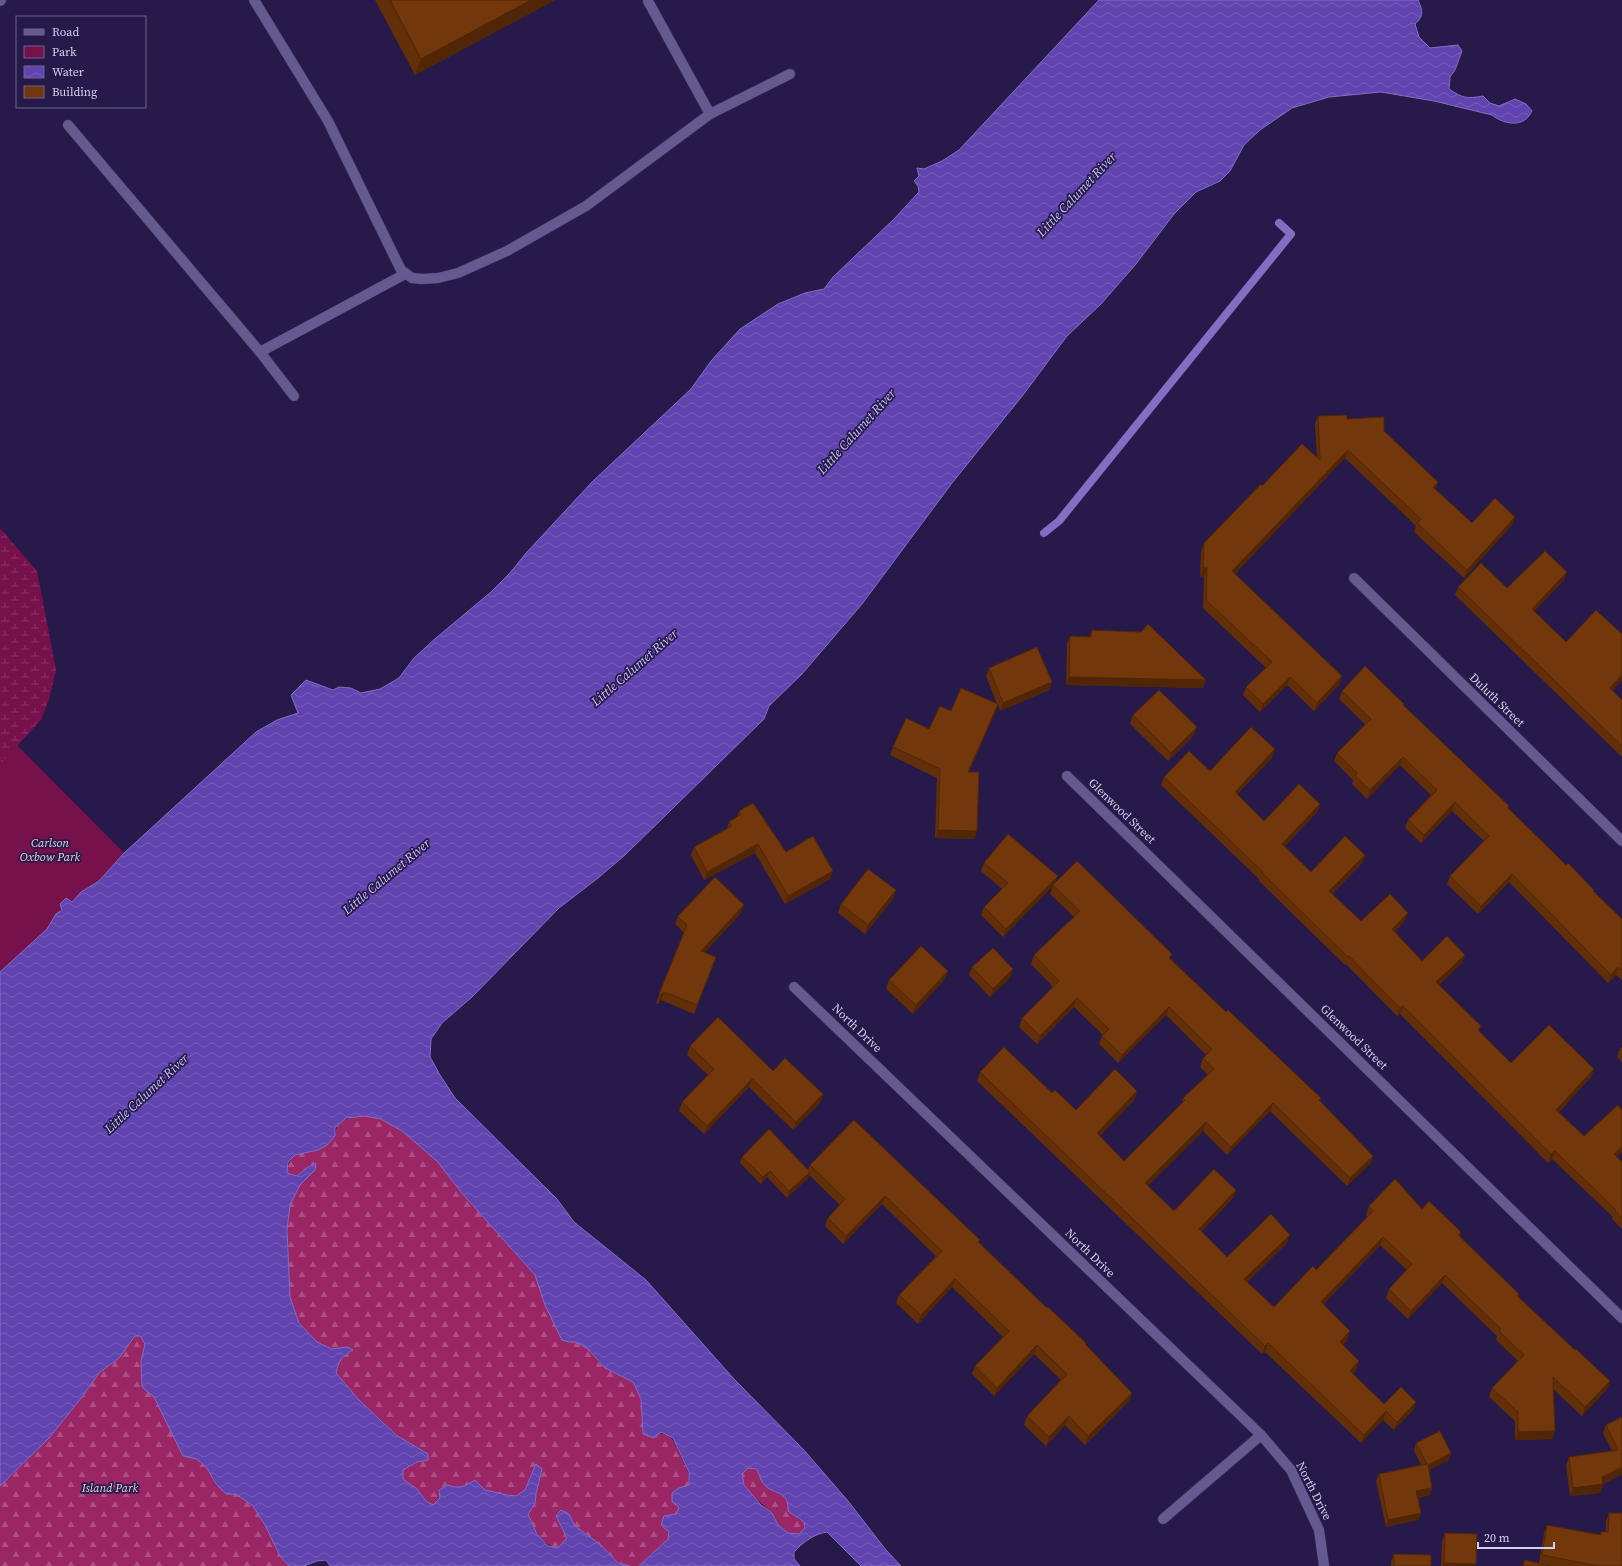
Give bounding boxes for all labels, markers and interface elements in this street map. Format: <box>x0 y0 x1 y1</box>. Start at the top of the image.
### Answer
legend <box>16 16 146 108</box>
text: Road <box>52 24 79 40</box>
text: Park <box>52 44 77 60</box>
text: Water <box>52 64 84 80</box>
text: Building <box>52 84 97 100</box>
water label: Little Calumet River <box>1032 148 1120 241</box>
water label: Little Calumet River <box>813 384 900 478</box>
water label: Little Calumet River <box>587 625 682 710</box>
street label: Duluth Street <box>1466 670 1528 730</box>
street label: Glenwood Street <box>1085 775 1159 847</box>
water label: Little Calumet River <box>338 834 434 919</box>
park label: Carlson Oxbow Park <box>20 835 81 865</box>
street label: North Drive <box>829 1000 885 1056</box>
street label: Glenwood Street <box>1317 1001 1391 1073</box>
water label: Little Calumet River <box>100 1049 193 1138</box>
street label: North Drive <box>1062 1225 1118 1281</box>
street label: North Drive <box>1292 1459 1336 1523</box>
park label: Island Park <box>81 1480 139 1496</box>
scale bar <box>1478 1524 1554 1550</box>
text: 20 m <box>1484 1530 1510 1546</box>

